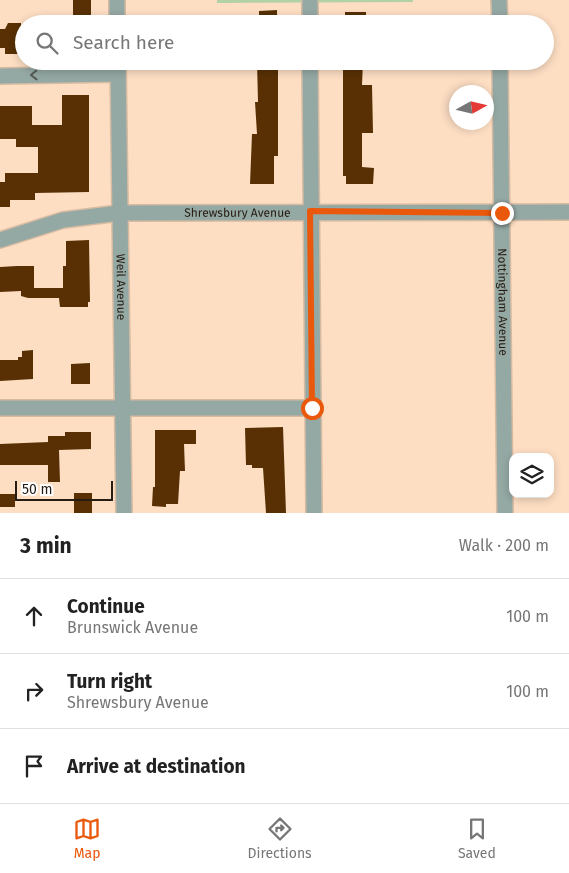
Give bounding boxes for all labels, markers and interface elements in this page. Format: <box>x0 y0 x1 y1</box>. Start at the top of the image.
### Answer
search box <box>15 15 554 70</box>
icon: search <box>33 29 61 57</box>
text: Search here <box>73 31 174 54</box>
one-way arrow <box>30 70 38 80</box>
north arrow <box>449 85 494 130</box>
route end <box>491 202 514 225</box>
street label: Shrewsbury Avenue <box>184 206 291 220</box>
street label: Nottingham Avenue <box>495 248 510 356</box>
street label: Weil Avenue <box>114 254 128 320</box>
route start <box>301 397 324 420</box>
map controls <box>509 453 554 498</box>
button: layers <box>509 453 554 498</box>
scale bar <box>15 478 112 501</box>
text: 50 m <box>22 481 53 498</box>
text: 3 min <box>20 533 72 559</box>
text: Walk · 200 m <box>459 536 549 555</box>
text: Continue <box>67 595 145 618</box>
icon: ahead <box>20 602 48 630</box>
text: 100 m <box>506 607 549 626</box>
text: Brunswick Avenue <box>67 618 198 637</box>
text: Turn right <box>67 670 152 693</box>
icon: right <box>20 677 48 705</box>
text: 100 m <box>506 682 549 701</box>
text: Shrewsbury Avenue <box>67 693 209 712</box>
icon: arrive <box>20 752 48 780</box>
text: Arrive at destination <box>67 755 246 778</box>
tab: Map <box>73 815 101 862</box>
tab: Directions <box>247 815 312 862</box>
tab: Saved <box>458 815 496 862</box>

